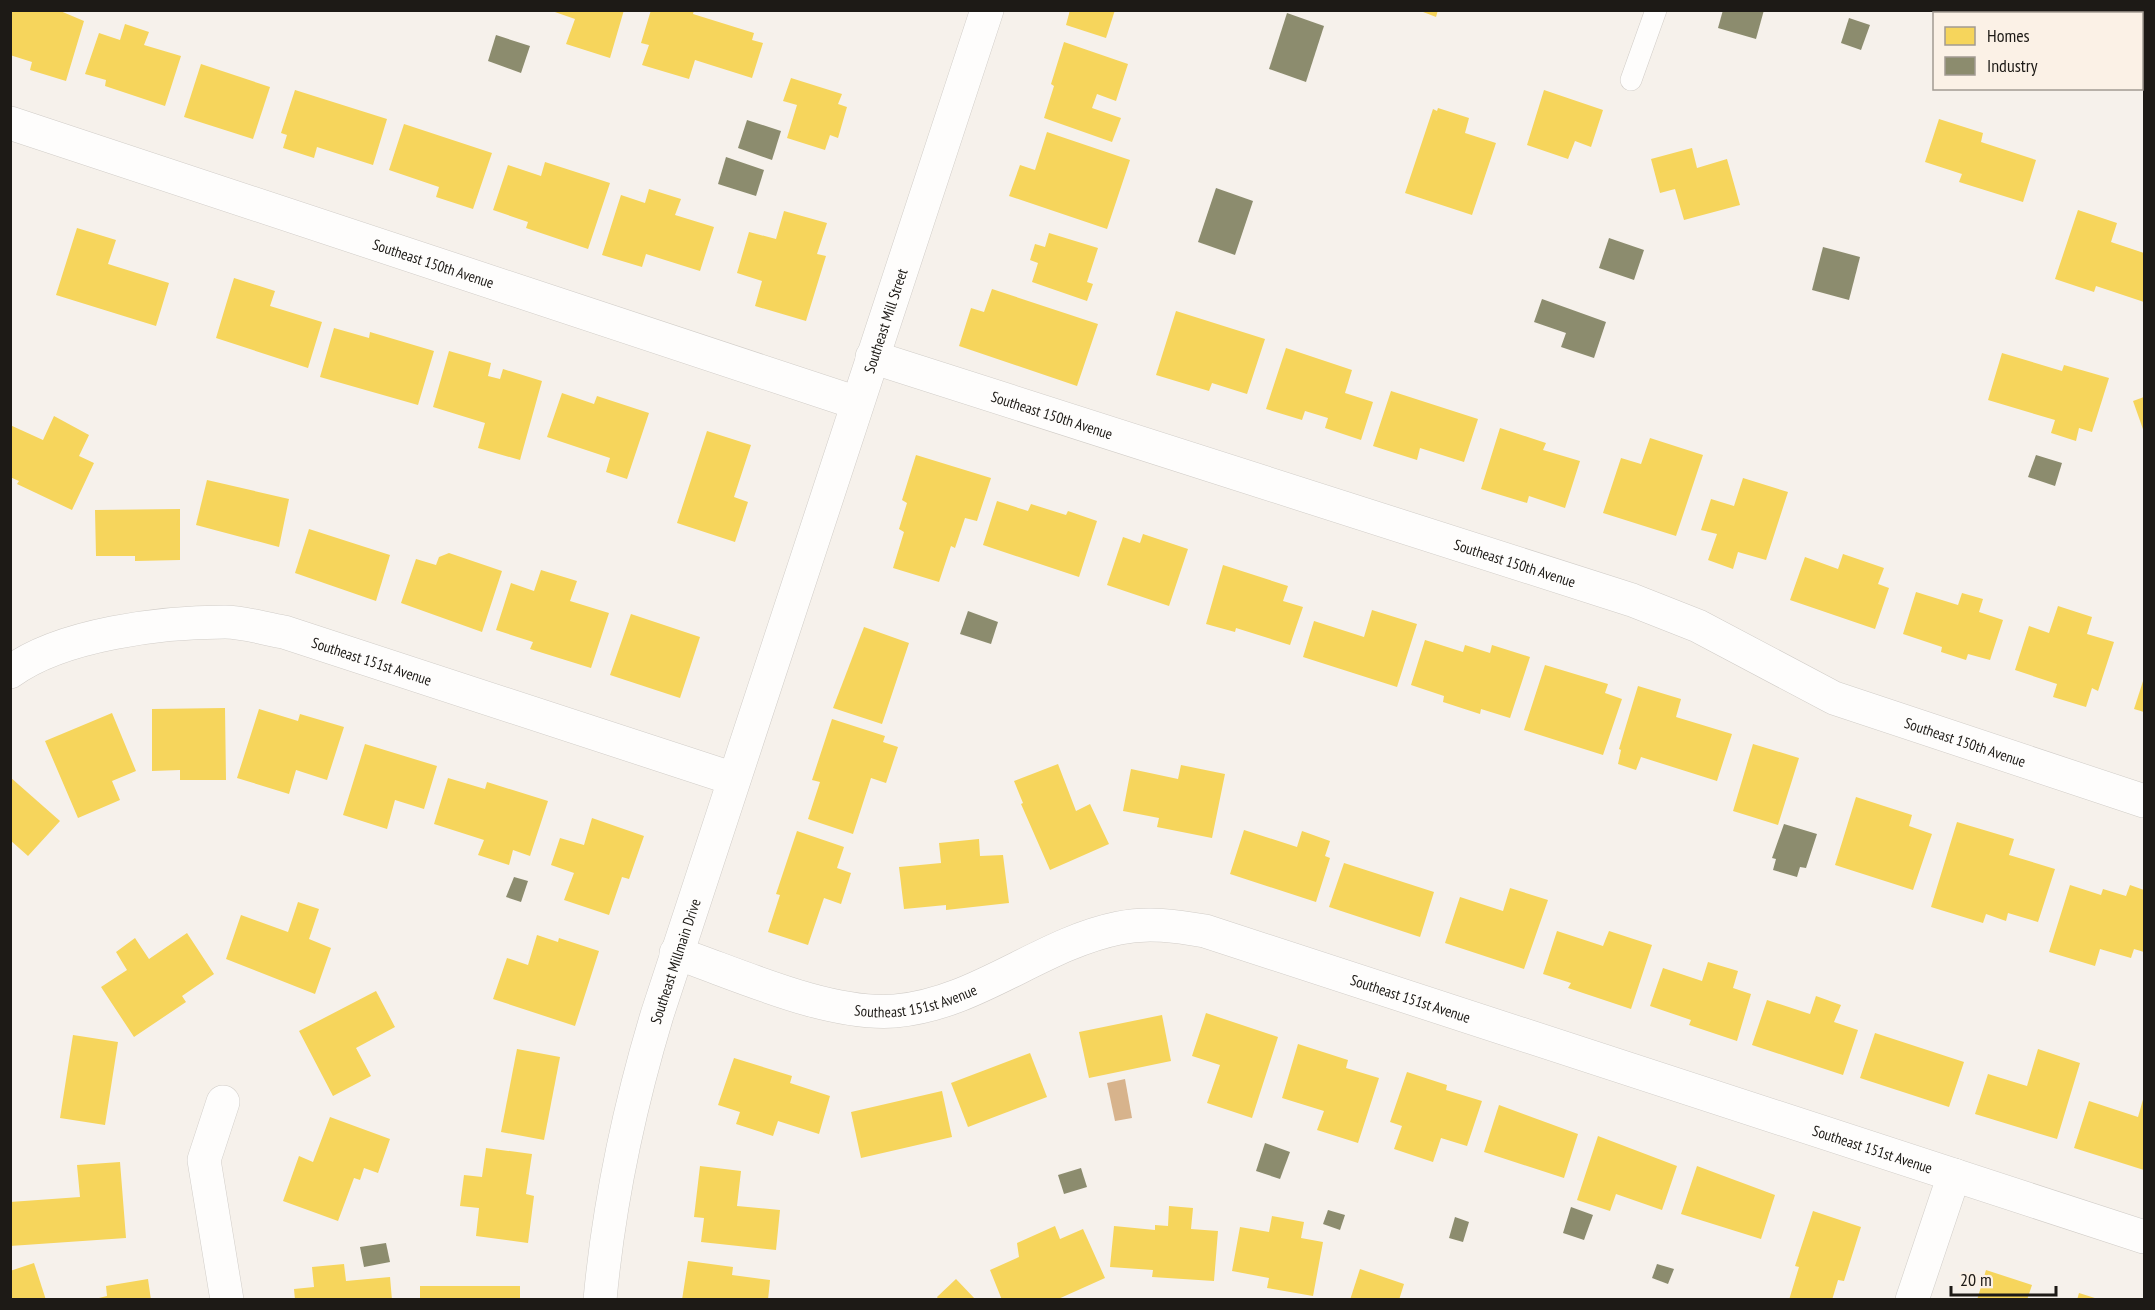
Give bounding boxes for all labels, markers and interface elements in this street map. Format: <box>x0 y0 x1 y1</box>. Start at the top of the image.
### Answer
legend <box>1933 12 2143 90</box>
text: Homes <box>1987 24 2030 47</box>
text: Industry <box>1987 54 2038 77</box>
street label: Southeast 150th Avenue <box>370 234 497 292</box>
street label: Southeast Mill Street <box>859 266 911 375</box>
street label: Southeast 150th Avenue <box>989 386 1115 443</box>
street label: Southeast 150th Avenue <box>1452 534 1578 591</box>
street label: Southeast 151st Avenue <box>309 632 434 689</box>
street label: Southeast 150th Avenue <box>1902 713 2028 771</box>
street label: Southeast Millmain Drive <box>645 896 704 1026</box>
street label: Southeast 151st Avenue <box>1348 970 1473 1026</box>
street label: Southeast 151st Avenue <box>853 980 980 1021</box>
street label: Southeast 151st Avenue <box>1810 1120 1935 1177</box>
scale bar <box>1951 1259 2056 1297</box>
text: 20 m <box>1960 1268 1992 1291</box>

